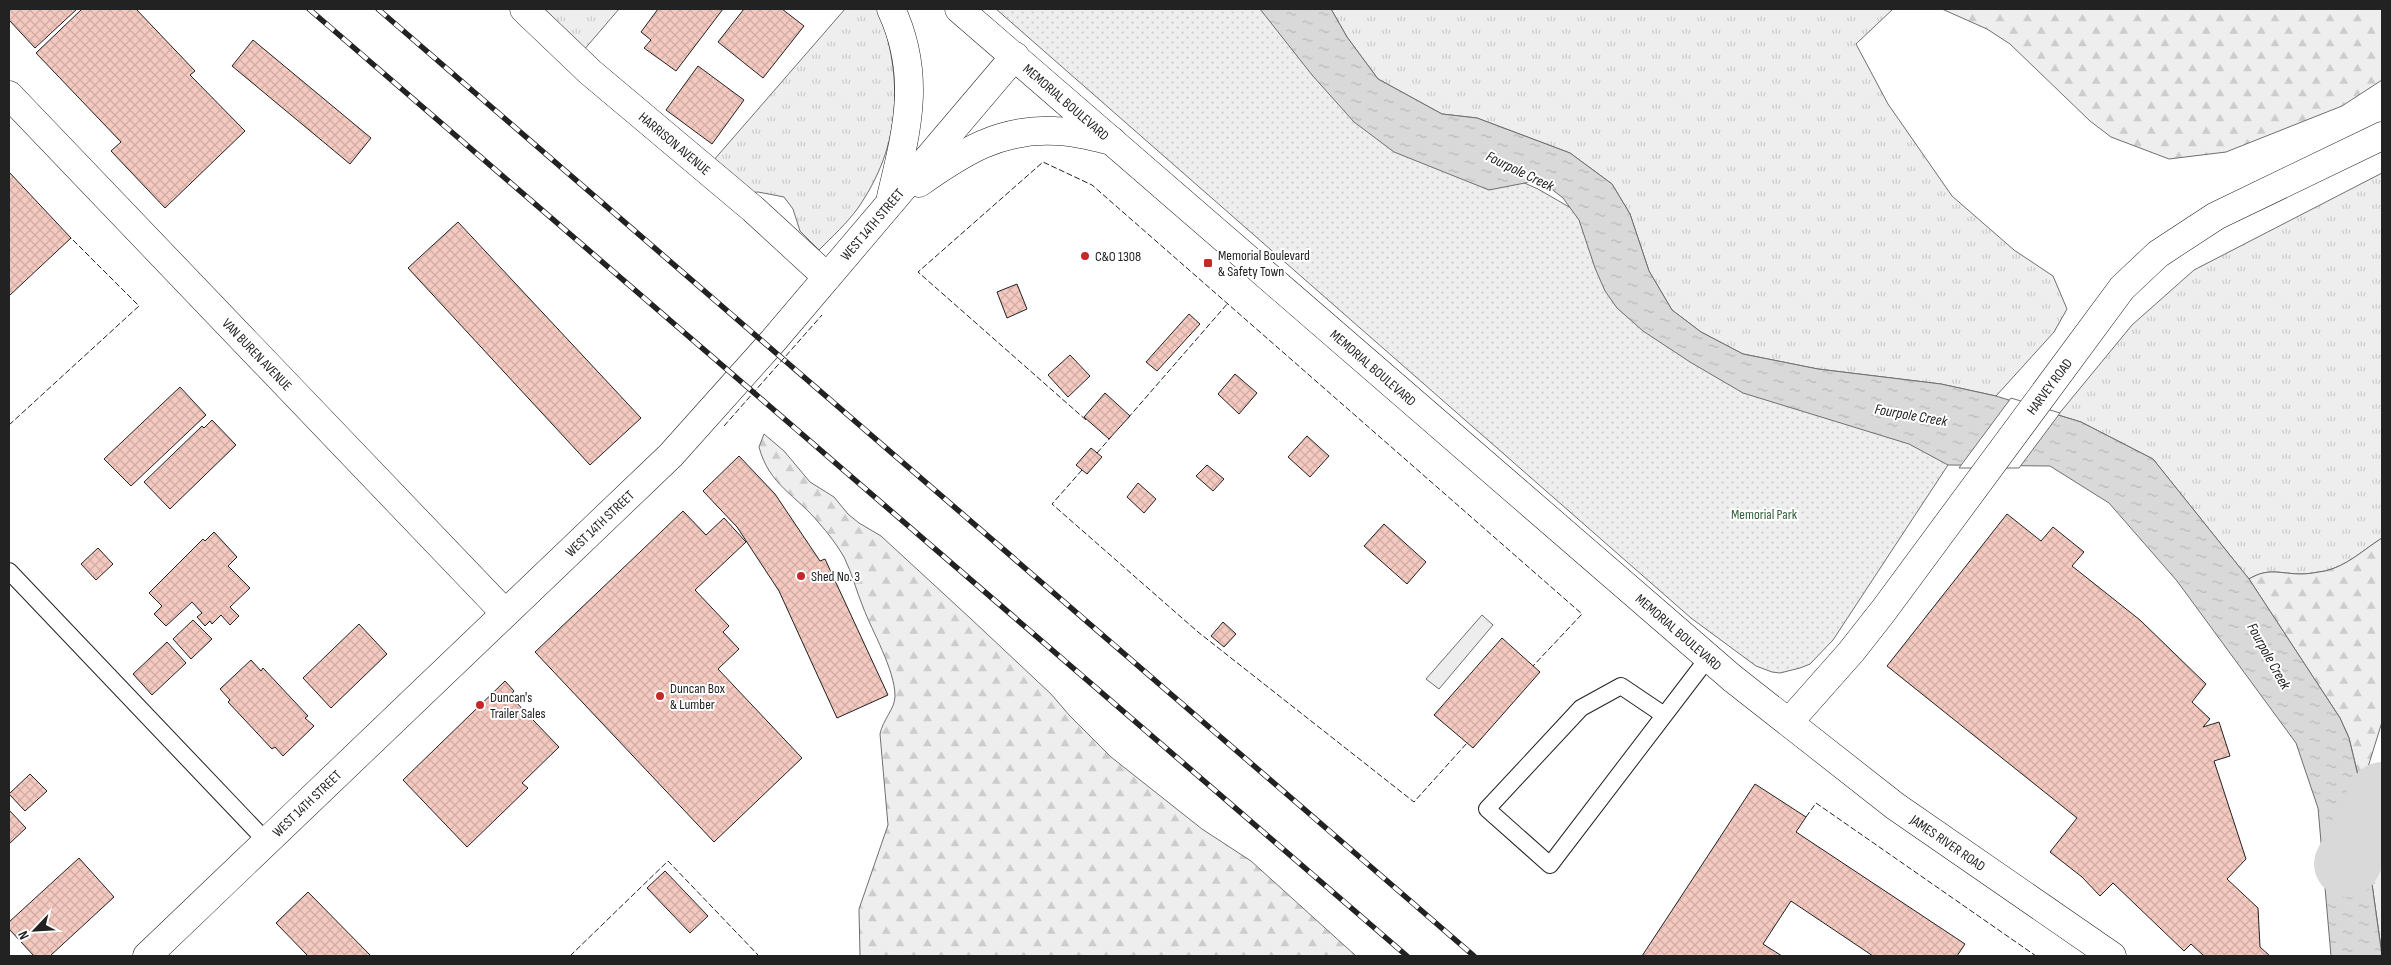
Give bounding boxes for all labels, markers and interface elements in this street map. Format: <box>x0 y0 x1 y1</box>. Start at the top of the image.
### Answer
street label: MEMORIAL BOULEVARD <box>1020 60 1113 144</box>
street label: HARRISON AVENUE <box>635 109 714 179</box>
water label: Fourpole Creek <box>1483 147 1557 196</box>
street label: WEST 14TH STREET <box>837 185 908 264</box>
place label: Memorial Boulevard & Safety Town <box>1218 247 1310 280</box>
place label: C&O 1308 <box>1095 248 1141 265</box>
marker: C&O 1308 <box>1079 250 1091 262</box>
marker: Memorial Boulevard & Safety Town <box>1202 257 1214 269</box>
street label: VAN BUREN AVENUE <box>218 315 296 394</box>
street label: MEMORIAL BOULEVARD <box>1326 326 1420 410</box>
street label: HARVEY ROAD <box>2023 355 2076 418</box>
water label: Fourpole Creek <box>1873 400 1949 431</box>
street label: WEST 14TH STREET <box>562 487 638 561</box>
park label: Memorial Park <box>1731 506 1798 523</box>
place label: Shed No. 3 <box>811 568 860 585</box>
marker: Shed No. 3 <box>795 570 807 582</box>
street label: MEMORIAL BOULEVARD <box>1632 590 1725 674</box>
water label: Fourpole Creek <box>2242 620 2295 693</box>
place label: Duncan Box & Lumber <box>670 680 726 713</box>
place label: Duncan's Trailer Sales <box>490 689 546 722</box>
marker: Duncan Box & Lumber <box>654 690 666 702</box>
marker: Duncan's Trailer Sales <box>474 699 486 711</box>
street label: WEST 14TH STREET <box>269 766 345 841</box>
street label: JAMES RIVER ROAD <box>1906 811 1989 875</box>
north arrow <box>10 905 60 955</box>
text: N <box>14 928 33 942</box>

